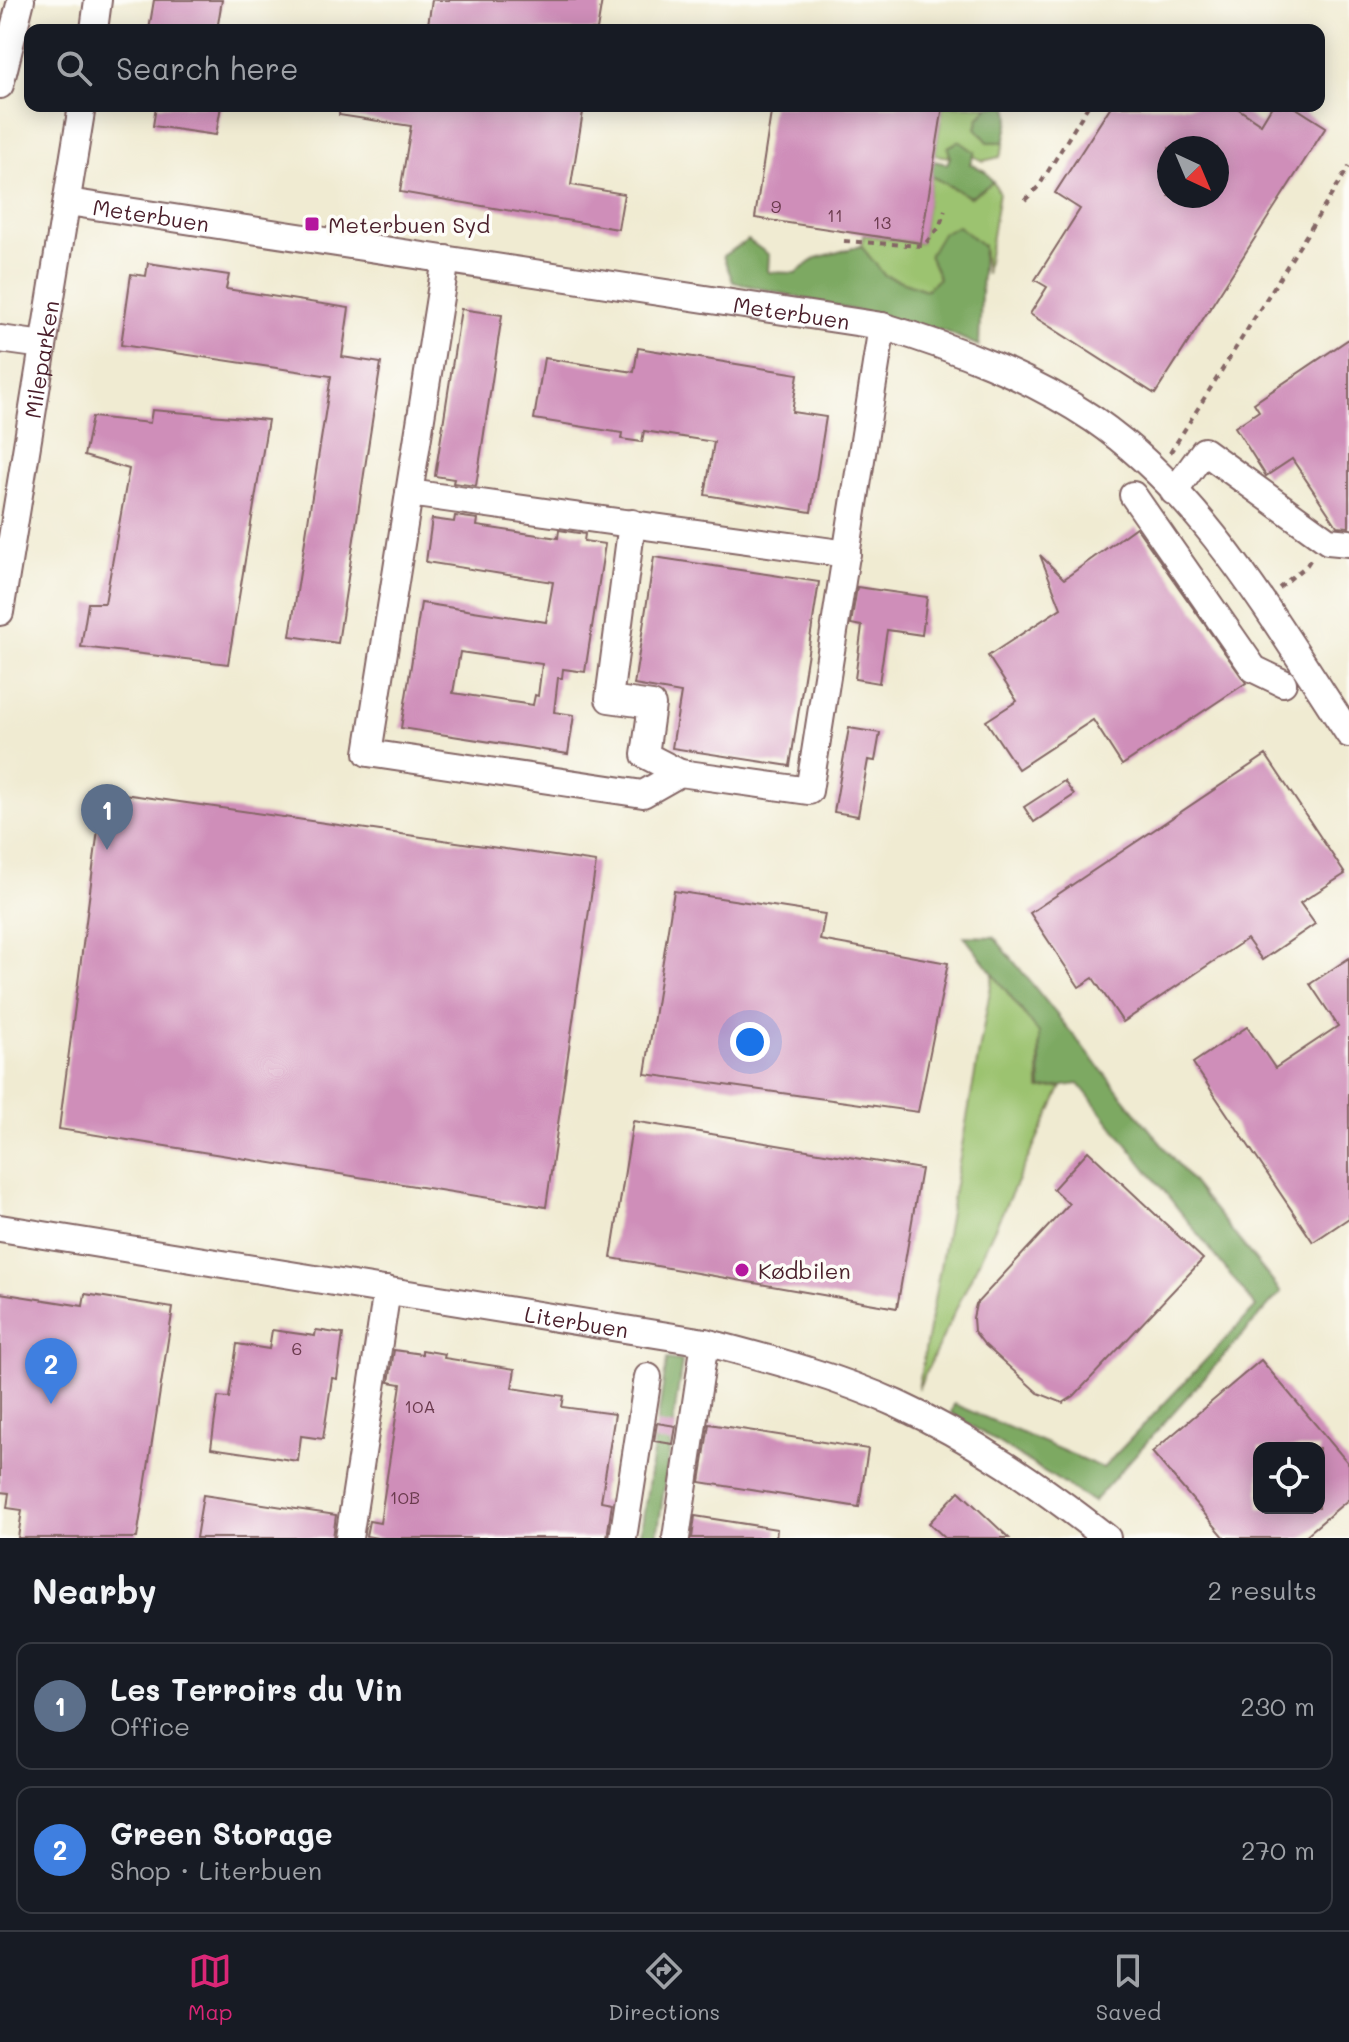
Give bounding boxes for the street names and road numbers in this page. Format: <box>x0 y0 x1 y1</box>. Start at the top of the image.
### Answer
street label: Meterbuen <box>91 191 211 238</box>
street label: Meterbuen <box>731 289 852 335</box>
street label: Mileparken <box>17 298 65 420</box>
street label: Literbuen <box>523 1299 630 1344</box>

